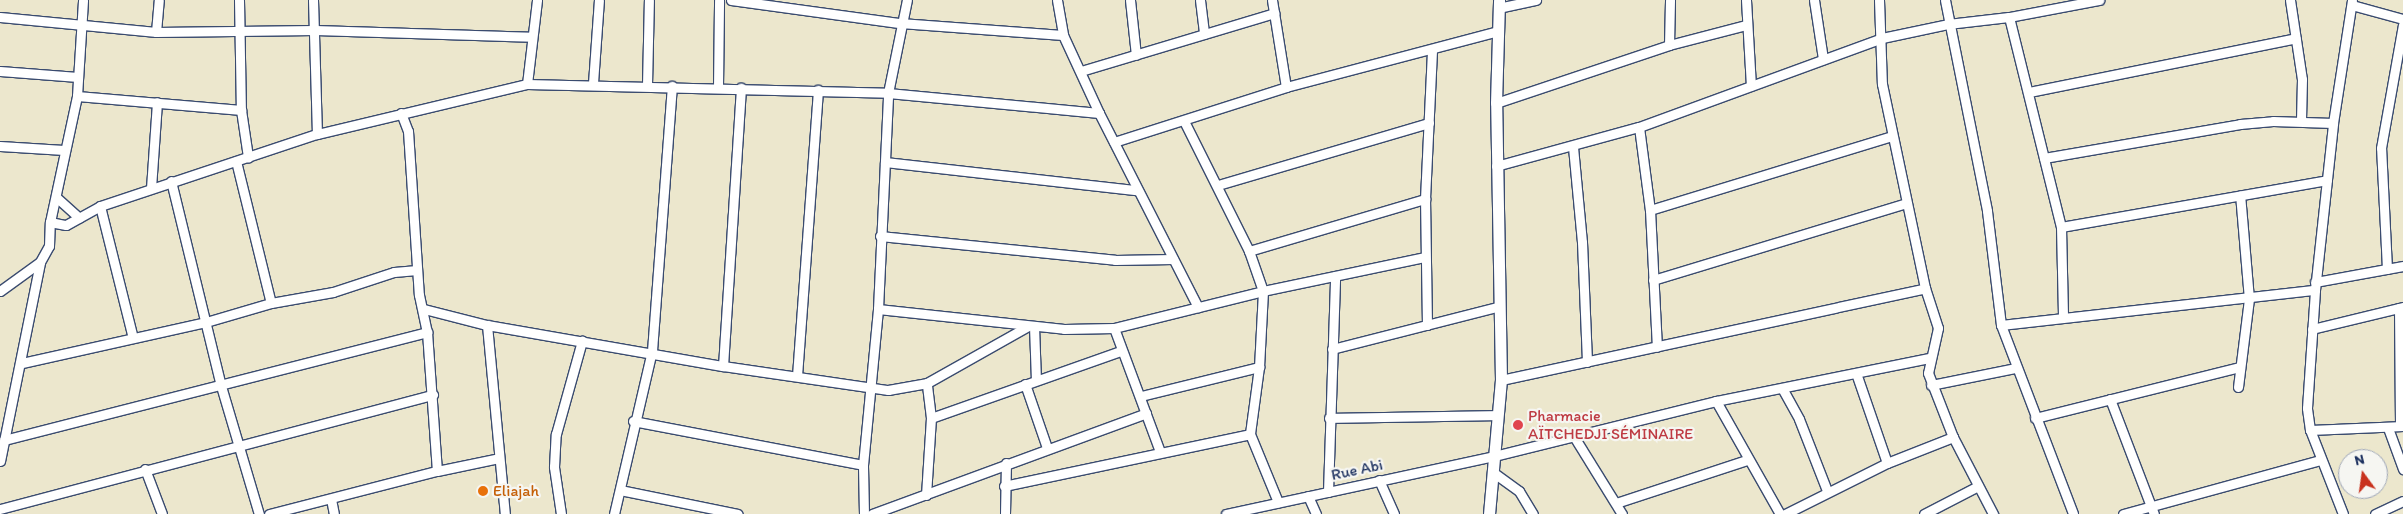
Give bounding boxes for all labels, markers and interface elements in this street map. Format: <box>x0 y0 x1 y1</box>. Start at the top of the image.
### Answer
place label: Pharmacie AÏTCHEDJI SÉMINAIRE <box>1528 406 1693 444</box>
marker: Pharmacie AÏTCHEDJI SÉMINAIRE <box>1512 419 1524 431</box>
north arrow <box>2338 449 2388 499</box>
text: N <box>2353 451 2366 469</box>
street label: Rue Abi <box>1329 455 1385 485</box>
place label: Eliajah <box>493 481 539 501</box>
marker: Eliajah <box>477 485 489 497</box>

